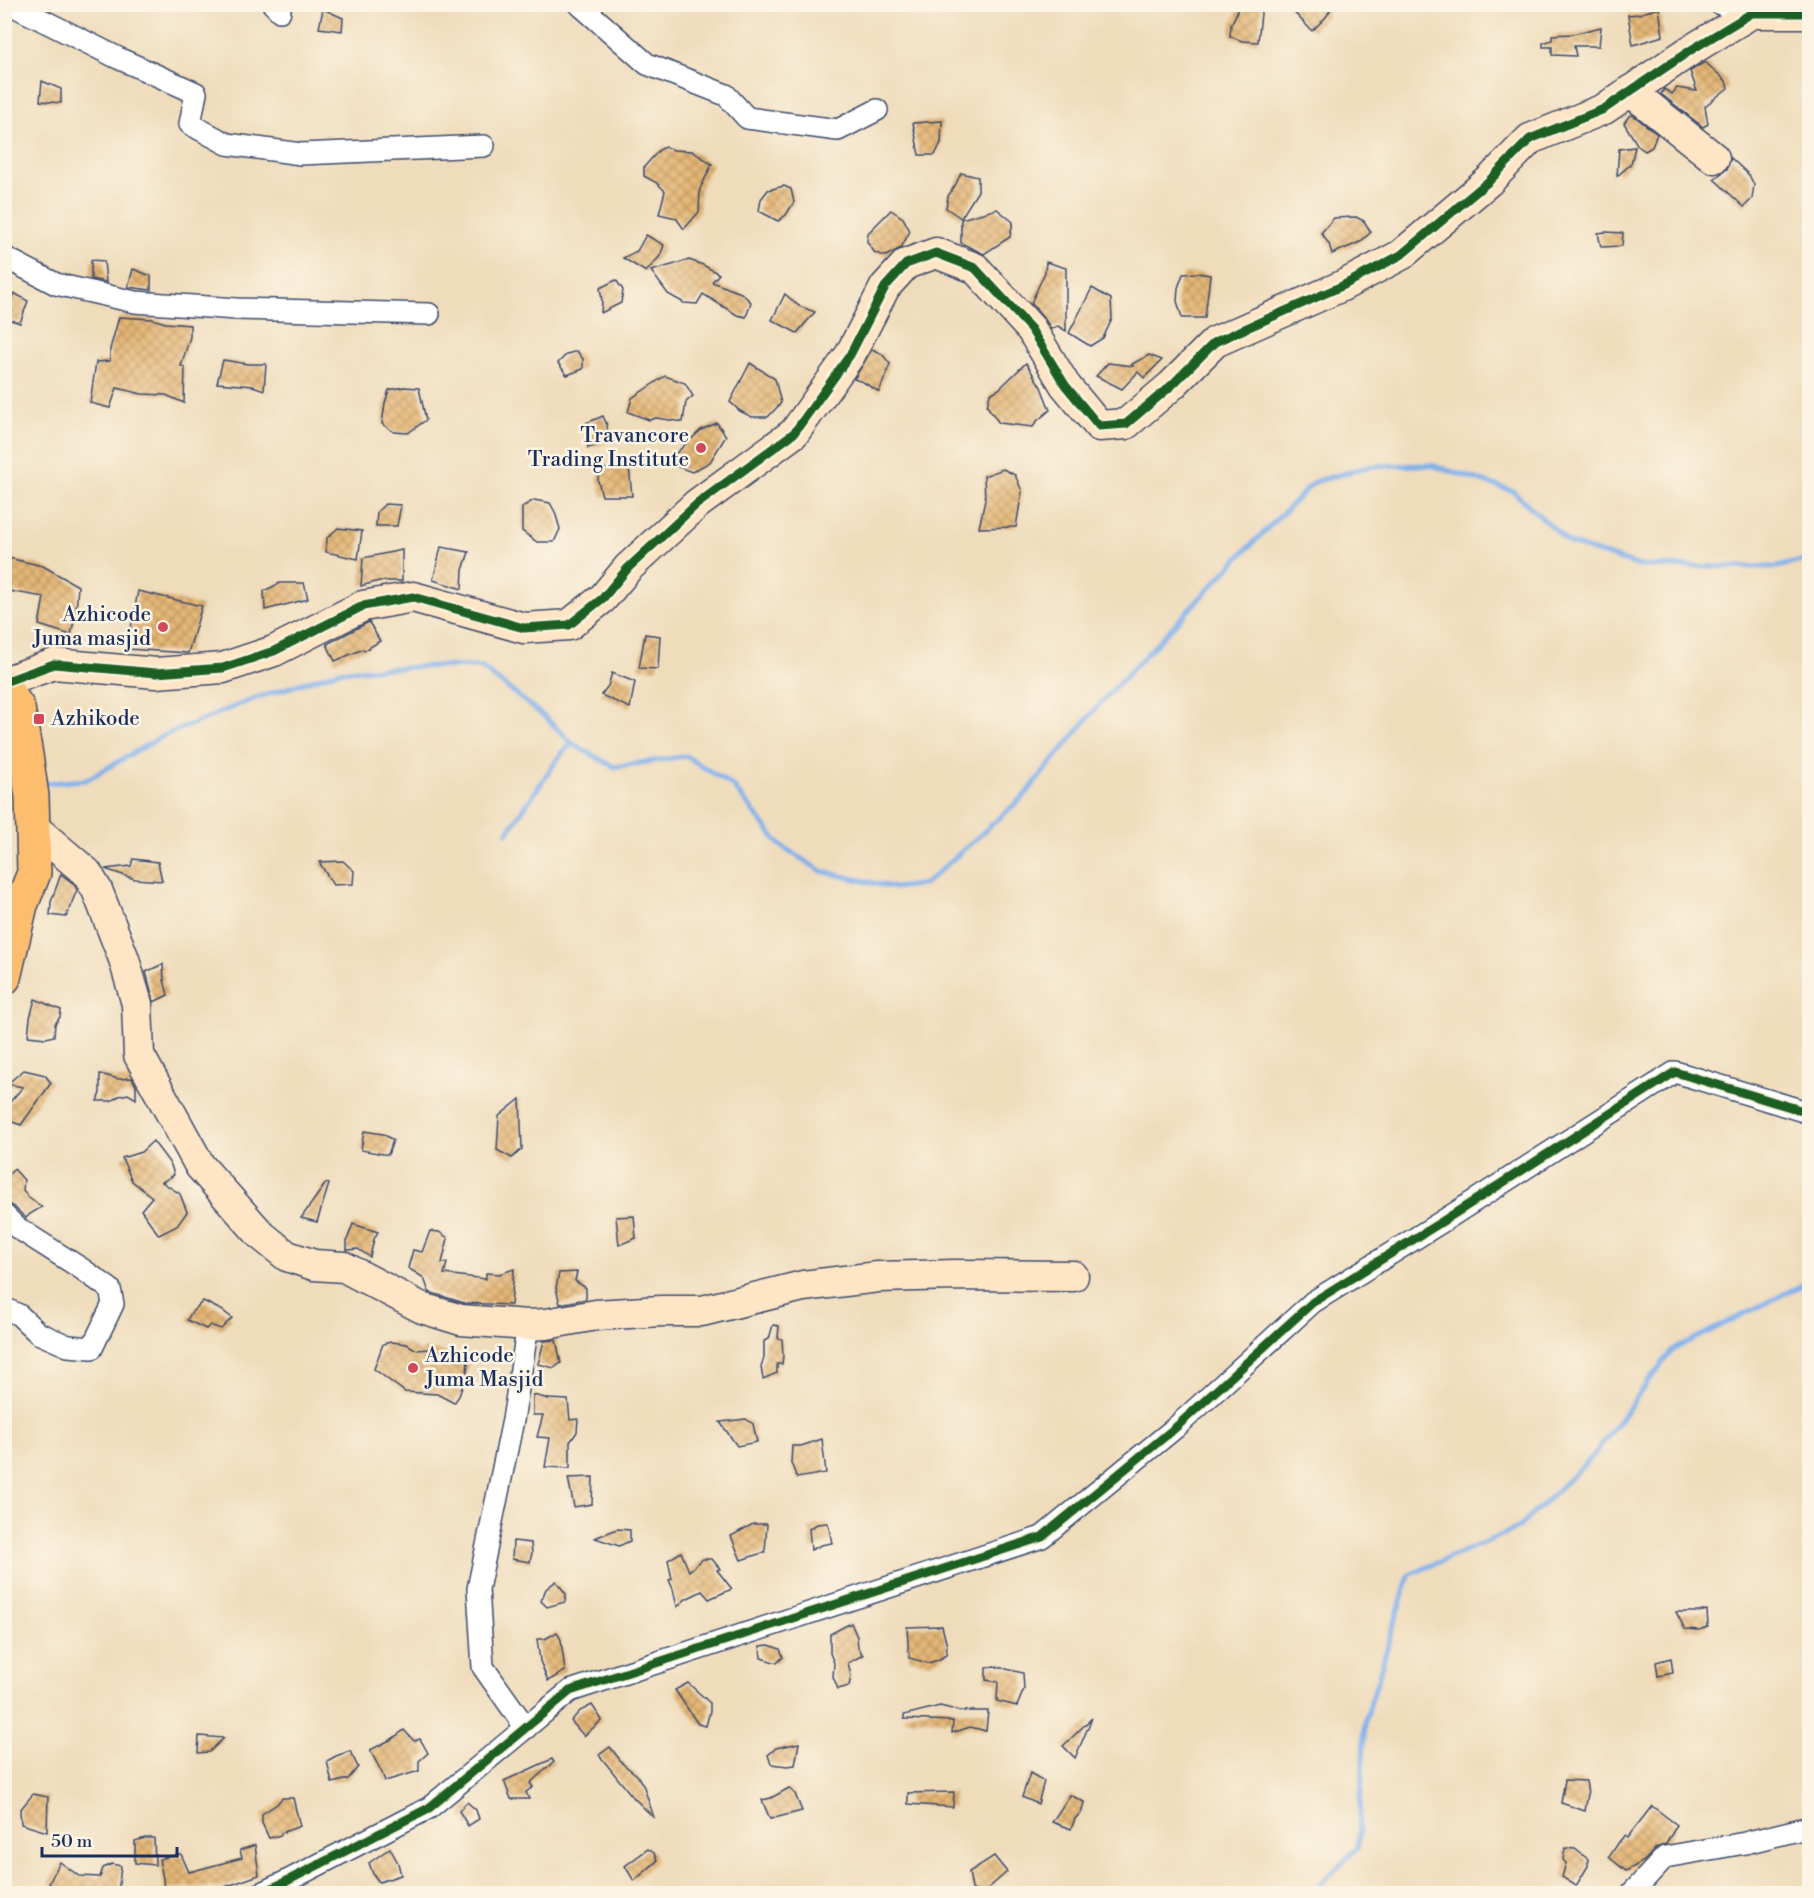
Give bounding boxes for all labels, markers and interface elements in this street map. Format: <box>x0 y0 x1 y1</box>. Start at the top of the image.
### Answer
place label: Travancore Trading Institute <box>528 423 689 473</box>
marker: Travancore Trading Institute <box>694 441 708 455</box>
place label: Azhicode Juma masjid <box>32 602 151 652</box>
marker: Azhicode Juma masjid <box>156 620 170 634</box>
place label: Azhikode <box>50 706 140 732</box>
marker: Azhikode <box>32 712 46 726</box>
place label: Azhicode Juma Masjid <box>424 1343 544 1393</box>
marker: Azhicode Juma Masjid <box>406 1361 420 1375</box>
scale bar <box>42 1820 177 1858</box>
text: 50 m <box>51 1830 93 1853</box>

